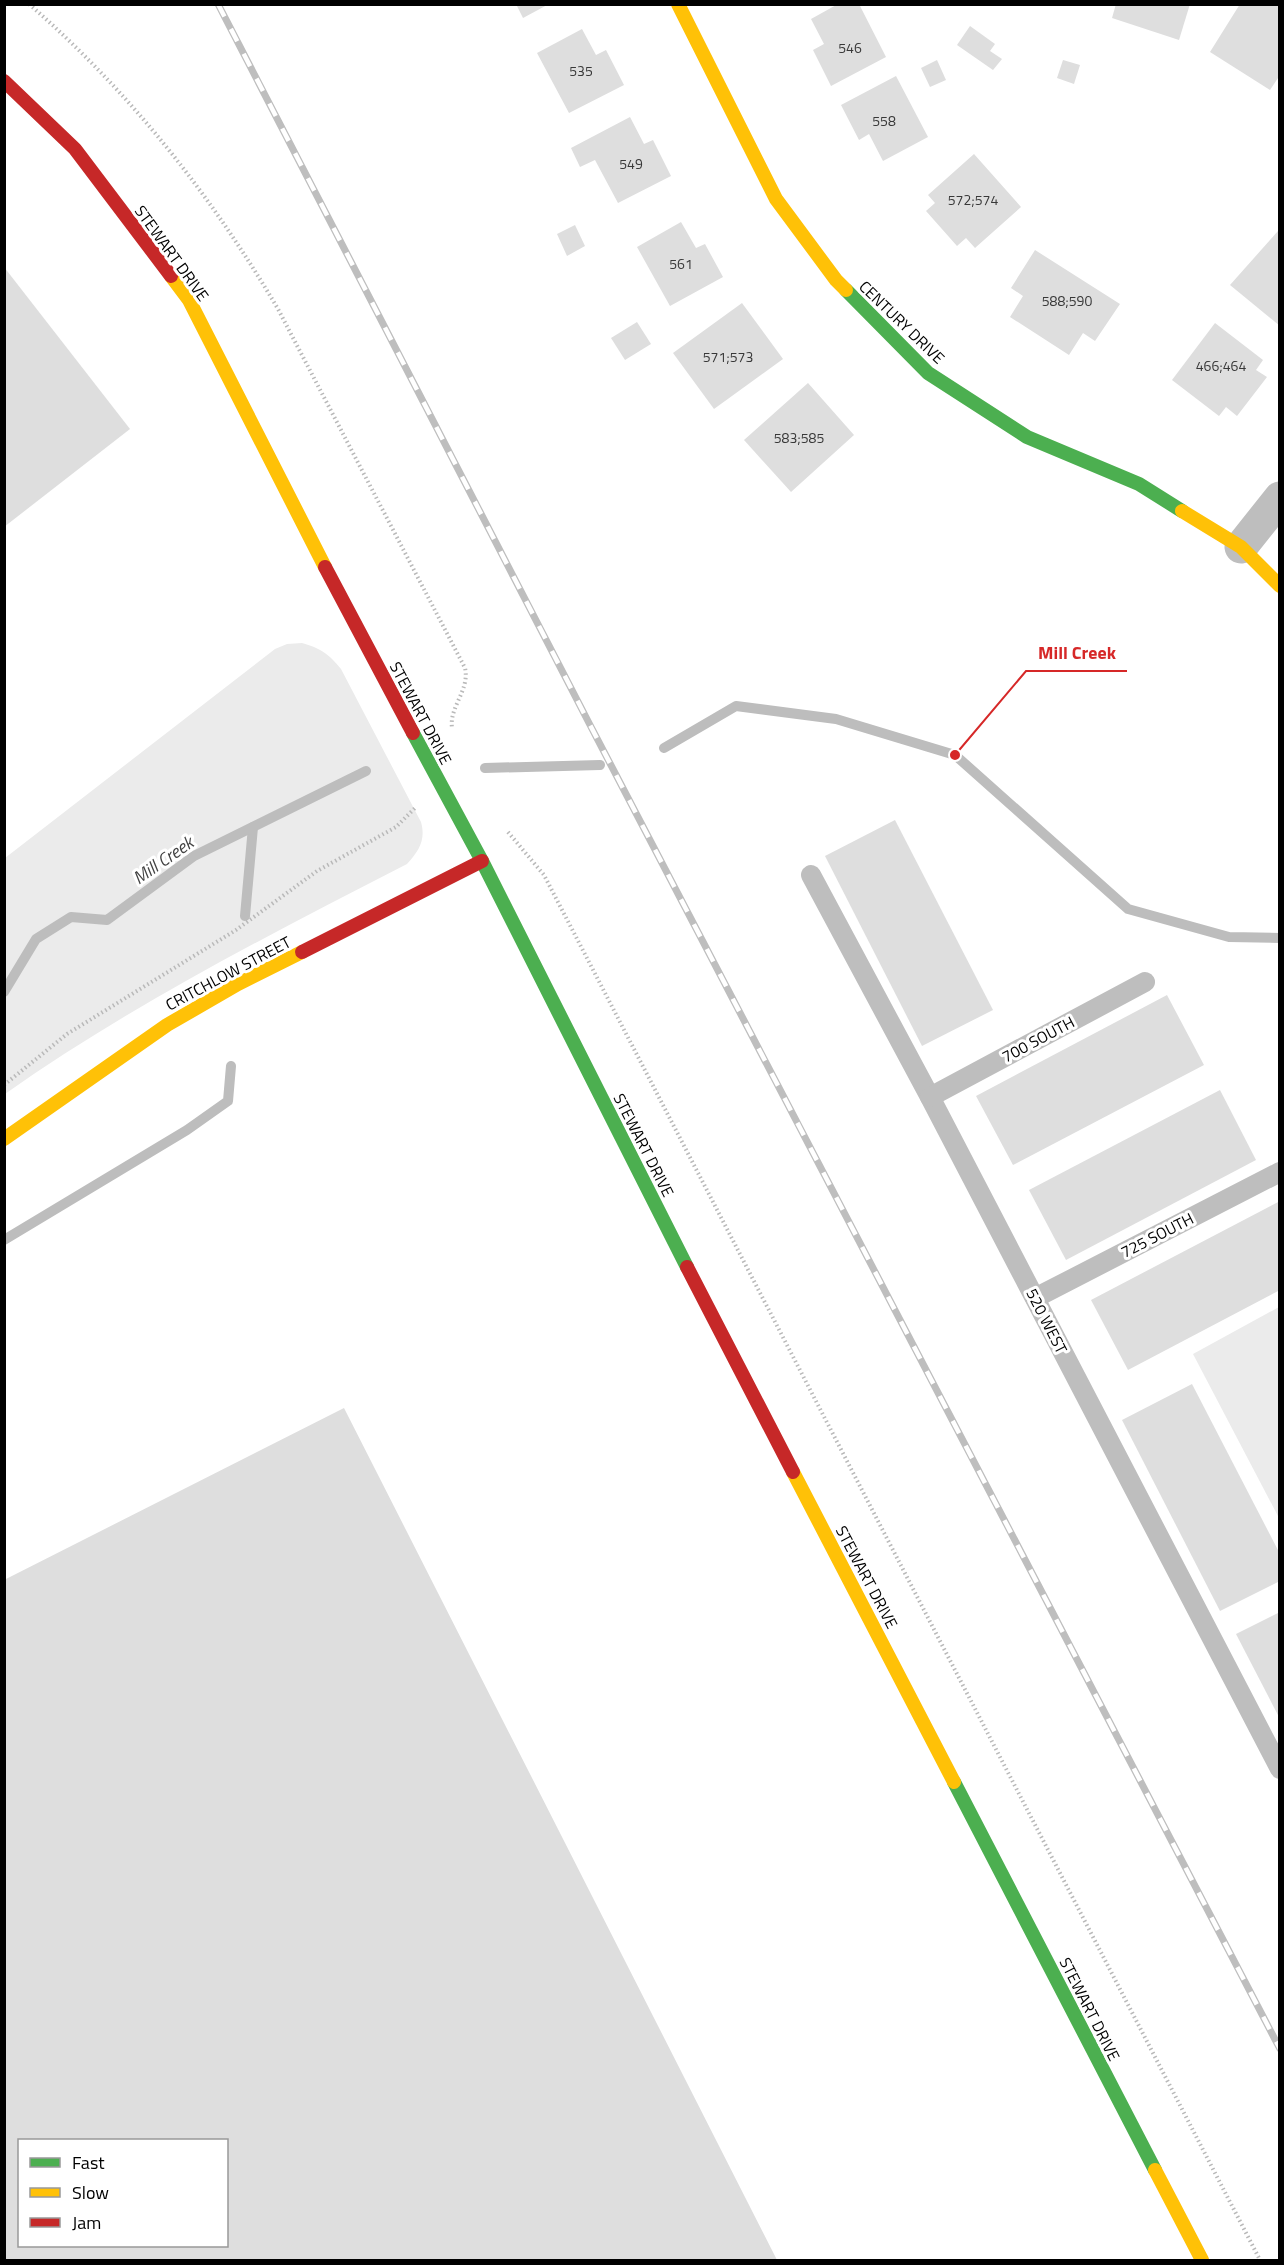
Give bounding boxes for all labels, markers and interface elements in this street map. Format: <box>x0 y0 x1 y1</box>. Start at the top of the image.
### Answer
house number: 546 <box>838 37 862 58</box>
house number: 535 <box>569 60 593 81</box>
house number: 558 <box>872 110 896 131</box>
house number: 549 <box>619 153 643 174</box>
house number: 572;574 <box>948 189 998 210</box>
street label: STEWART DRIVE <box>129 200 215 306</box>
house number: 561 <box>669 253 693 274</box>
street label: CENTURY DRIVE <box>854 275 950 369</box>
house number: 588;590 <box>1042 290 1092 311</box>
house number: 571;573 <box>703 346 753 367</box>
house number: 466;464 <box>1196 355 1246 376</box>
house number: 583;585 <box>774 427 824 448</box>
callout: Mill Creek <box>1026 635 1127 671</box>
text: Mill Creek <box>1038 639 1117 666</box>
street label: STEWART DRIVE <box>384 657 458 769</box>
water label: Mill Creek <box>127 828 200 891</box>
street label: CRITCHLOW STREET <box>161 930 295 1016</box>
street label: 700 SOUTH <box>997 1010 1079 1068</box>
street label: STEWART DRIVE <box>608 1089 680 1201</box>
street label: 725 SOUTH <box>1116 1206 1198 1264</box>
street label: 520 WEST <box>1020 1284 1074 1358</box>
street label: STEWART DRIVE <box>830 1521 904 1633</box>
street label: STEWART DRIVE <box>1054 1953 1126 2065</box>
legend <box>18 2139 228 2247</box>
text: Fast <box>72 2149 105 2176</box>
text: Slow <box>72 2179 109 2206</box>
text: Jam <box>72 2209 101 2236</box>

